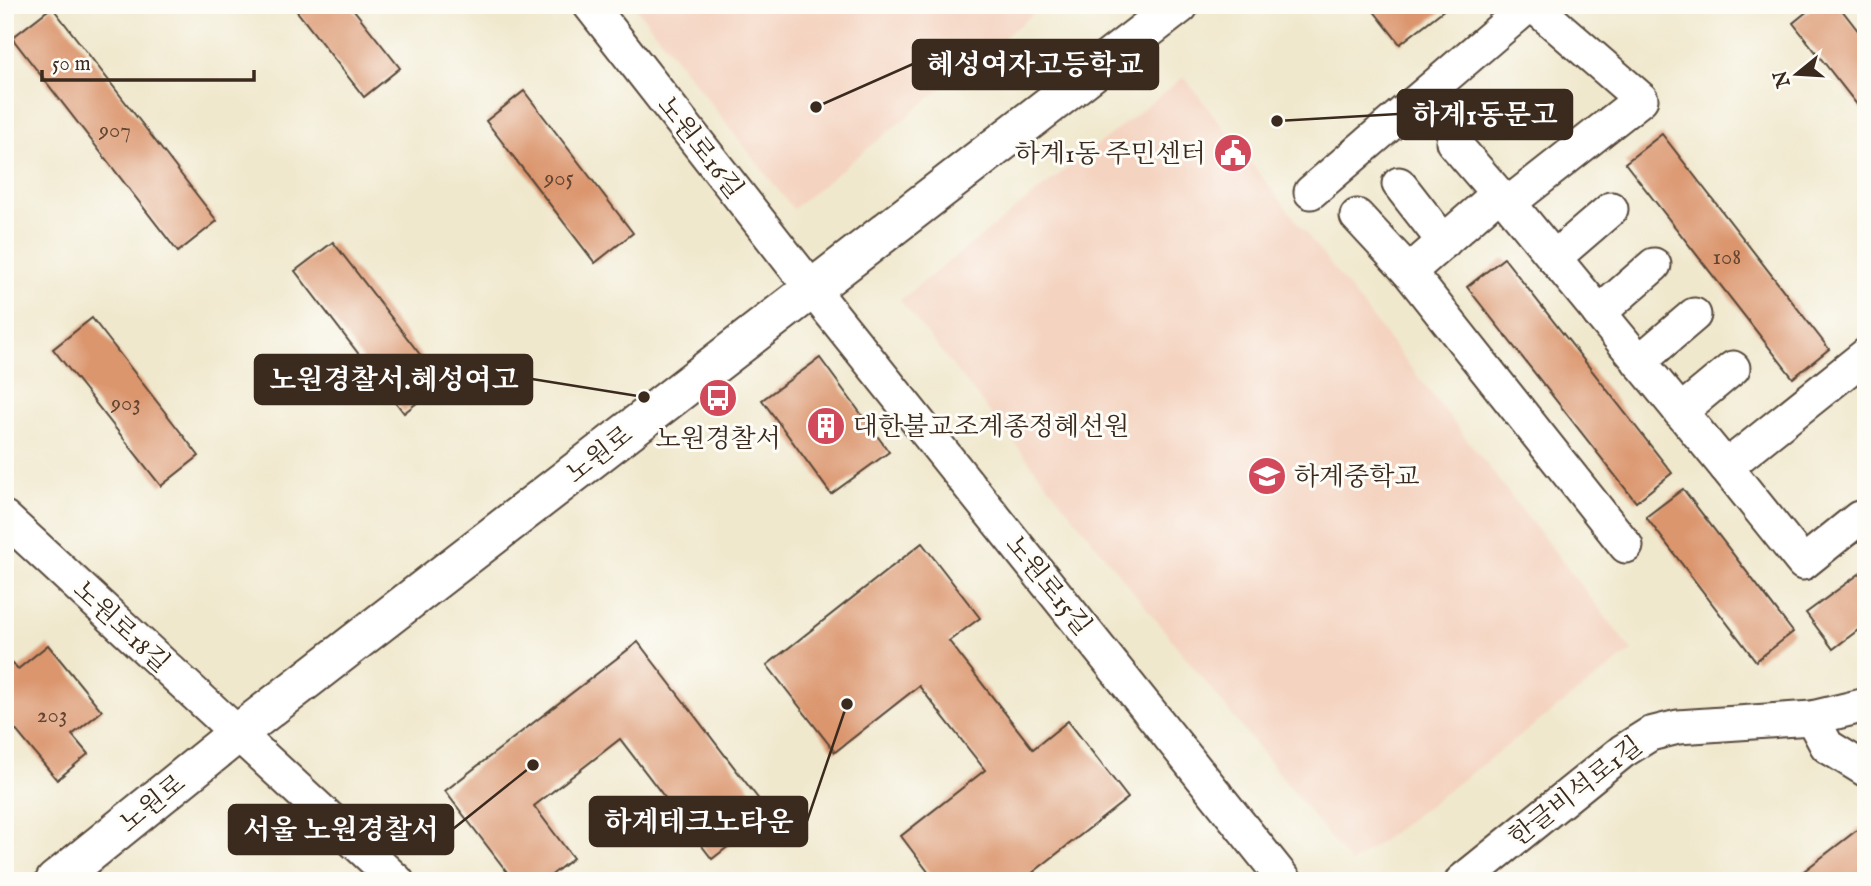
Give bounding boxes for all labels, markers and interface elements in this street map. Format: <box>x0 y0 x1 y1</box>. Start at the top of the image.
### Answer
scale bar <box>42 38 254 82</box>
north arrow <box>1762 38 1832 108</box>
callout: 혜성여자고등학교 <box>913 40 1158 89</box>
text: 혜성여자고등학교 <box>927 49 1143 84</box>
text: 50 m <box>52 51 91 78</box>
text: N <box>1769 67 1797 91</box>
street label: 노원로16길 <box>650 90 750 206</box>
callout: 하계1동문고 <box>1398 90 1572 139</box>
text: 하계1동문고 <box>1412 99 1558 134</box>
house number: 907 <box>98 116 131 145</box>
public building icon: 하계1동 주민센터 <box>1212 132 1254 174</box>
place label: 하계1동 주민센터 <box>1015 138 1206 171</box>
house number: 905 <box>543 164 574 193</box>
house number: 108 <box>1713 243 1741 272</box>
callout: 노원경찰서.혜성여고 <box>255 355 532 404</box>
text: 노원경찰서.혜성여고 <box>269 364 519 399</box>
bus stop icon: 노원경찰서 <box>697 377 739 419</box>
house number: 903 <box>110 389 141 418</box>
building icon: 대한불교조계종정혜선원 <box>805 405 847 447</box>
place label: 대한불교조계종정혜선원 <box>853 411 1129 444</box>
street label: 노원로 <box>560 419 640 491</box>
place label: 노원경찰서 <box>655 423 781 456</box>
school or university icon: 하계중학교 <box>1246 455 1288 497</box>
place label: 하계중학교 <box>1294 461 1420 494</box>
street label: 노원로15길 <box>997 529 1098 643</box>
street label: 노원로18길 <box>66 574 176 680</box>
house number: 203 <box>37 701 67 730</box>
street label: 한글비석로1길 <box>1503 730 1649 855</box>
street label: 노원로 <box>113 768 193 841</box>
callout: 하계테크노타운 <box>590 797 807 846</box>
callout: 서울 노원경찰서 <box>229 805 453 854</box>
text: 하계테크노타운 <box>604 806 794 841</box>
text: 서울 노원경찰서 <box>243 814 439 849</box>

